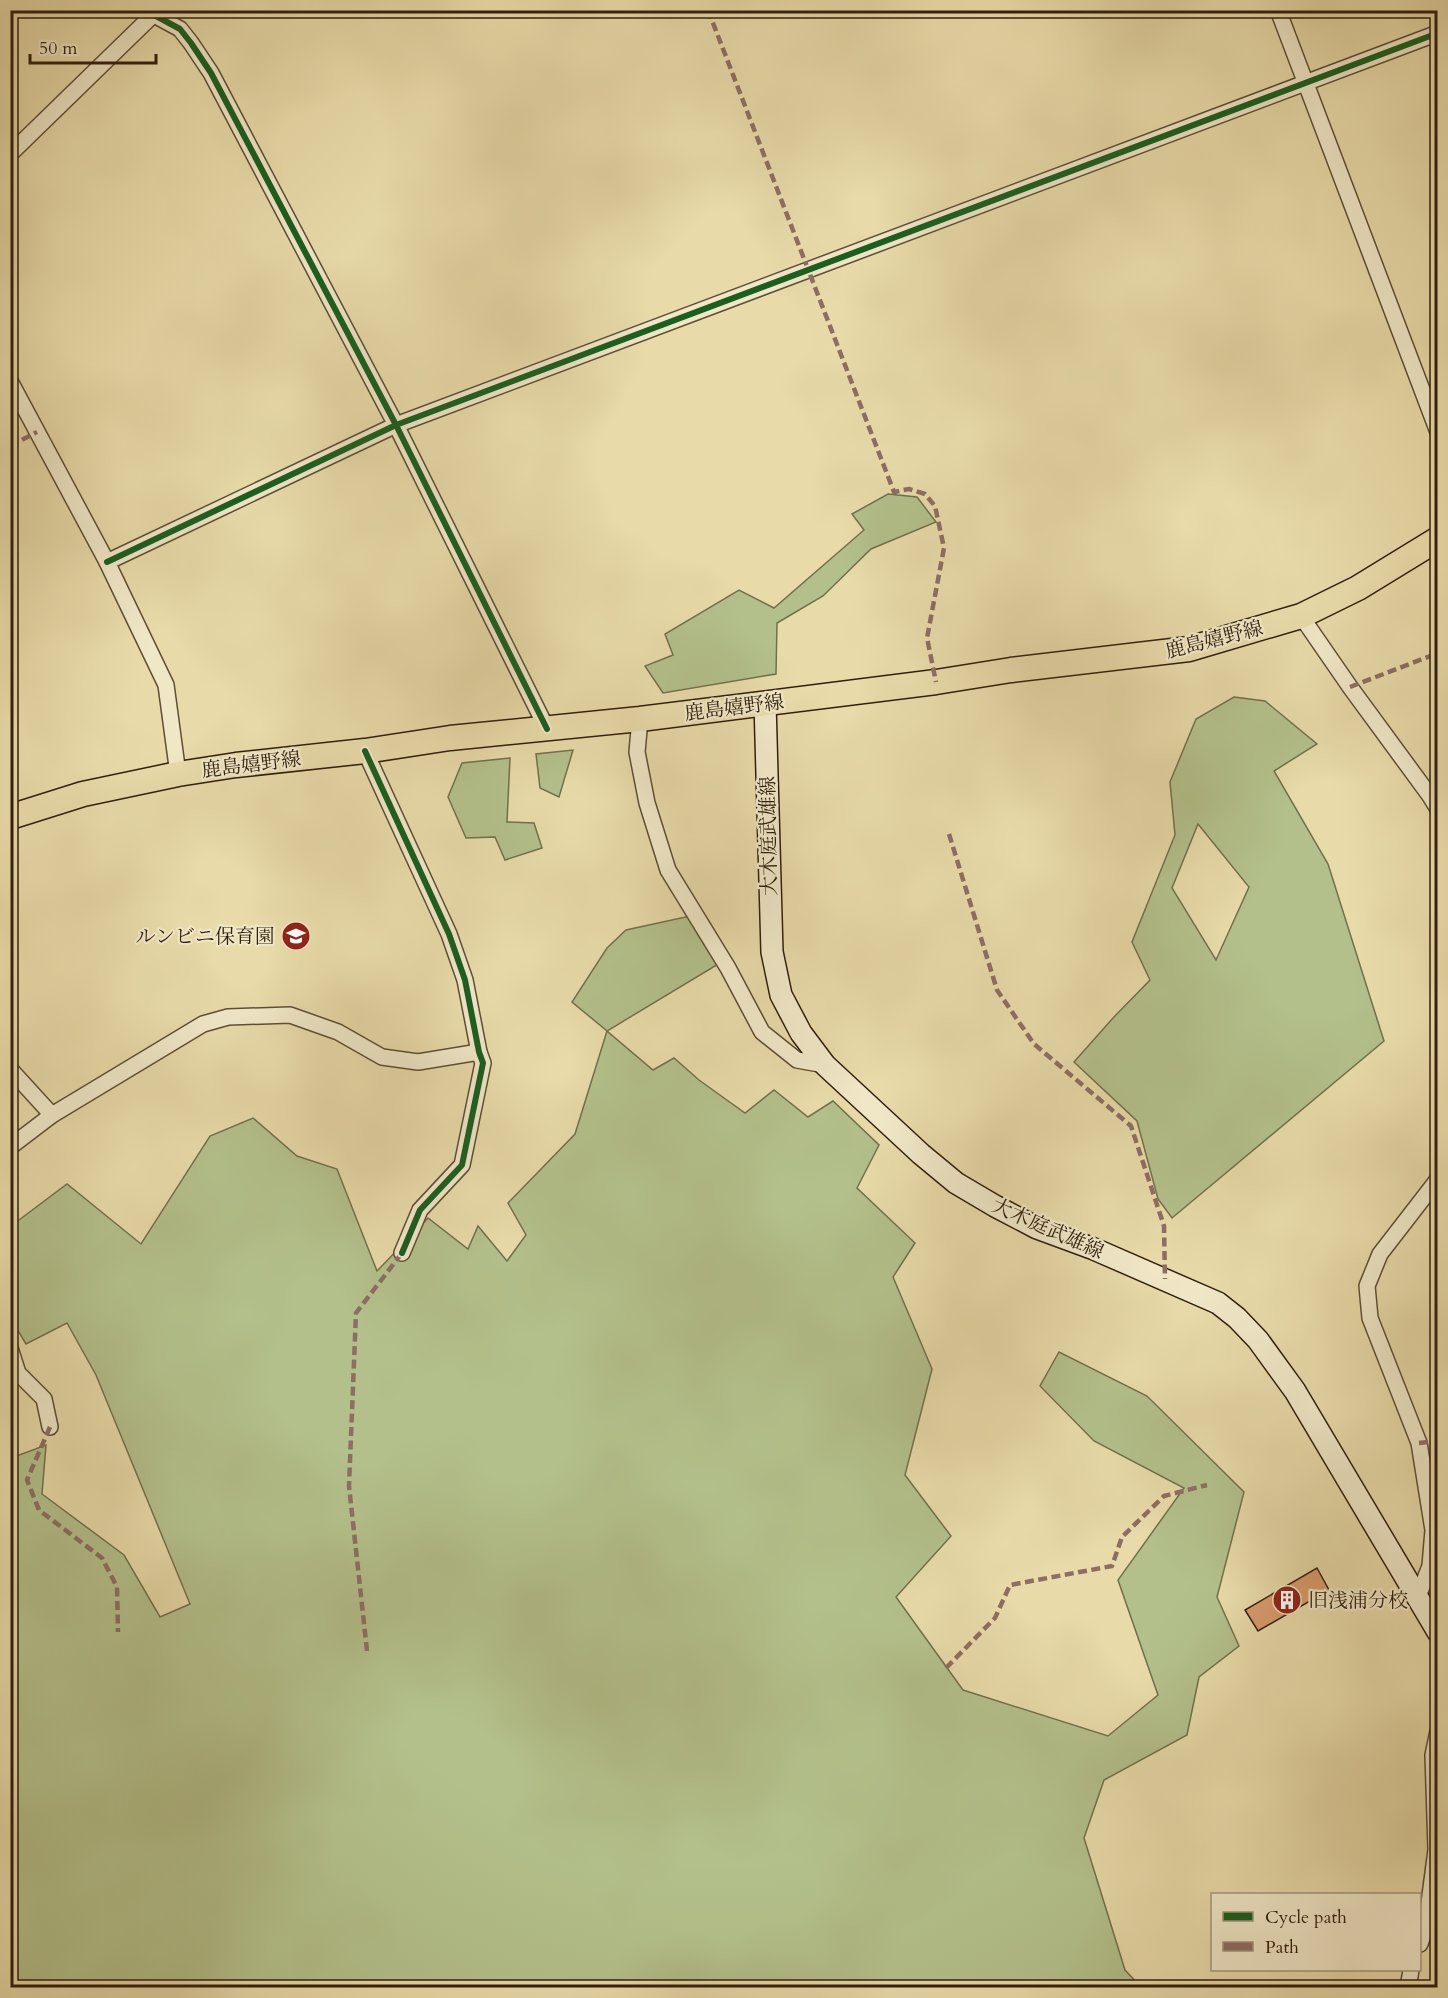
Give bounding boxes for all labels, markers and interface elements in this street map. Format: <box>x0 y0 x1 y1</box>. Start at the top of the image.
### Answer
scale bar <box>30 27 156 65</box>
text: 50 m <box>39 36 78 61</box>
street label: 鹿島嬉野線 <box>1162 614 1266 665</box>
street label: 鹿島嬉野線 <box>683 688 785 727</box>
street label: 鹿島嬉野線 <box>200 745 302 784</box>
street label: 大木庭武雄線 <box>754 776 783 896</box>
school or university icon: ルンビニ保育園 <box>280 920 312 952</box>
place label: ルンビニ保育園 <box>136 923 275 950</box>
street label: 大木庭武雄線 <box>987 1192 1108 1265</box>
building icon: 旧浅浦分校 <box>1271 1584 1303 1616</box>
place label: 旧浅浦分校 <box>1308 1587 1408 1614</box>
legend <box>1211 1893 1421 1971</box>
text: Cycle path <box>1265 1905 1347 1930</box>
text: Path <box>1265 1935 1299 1960</box>

